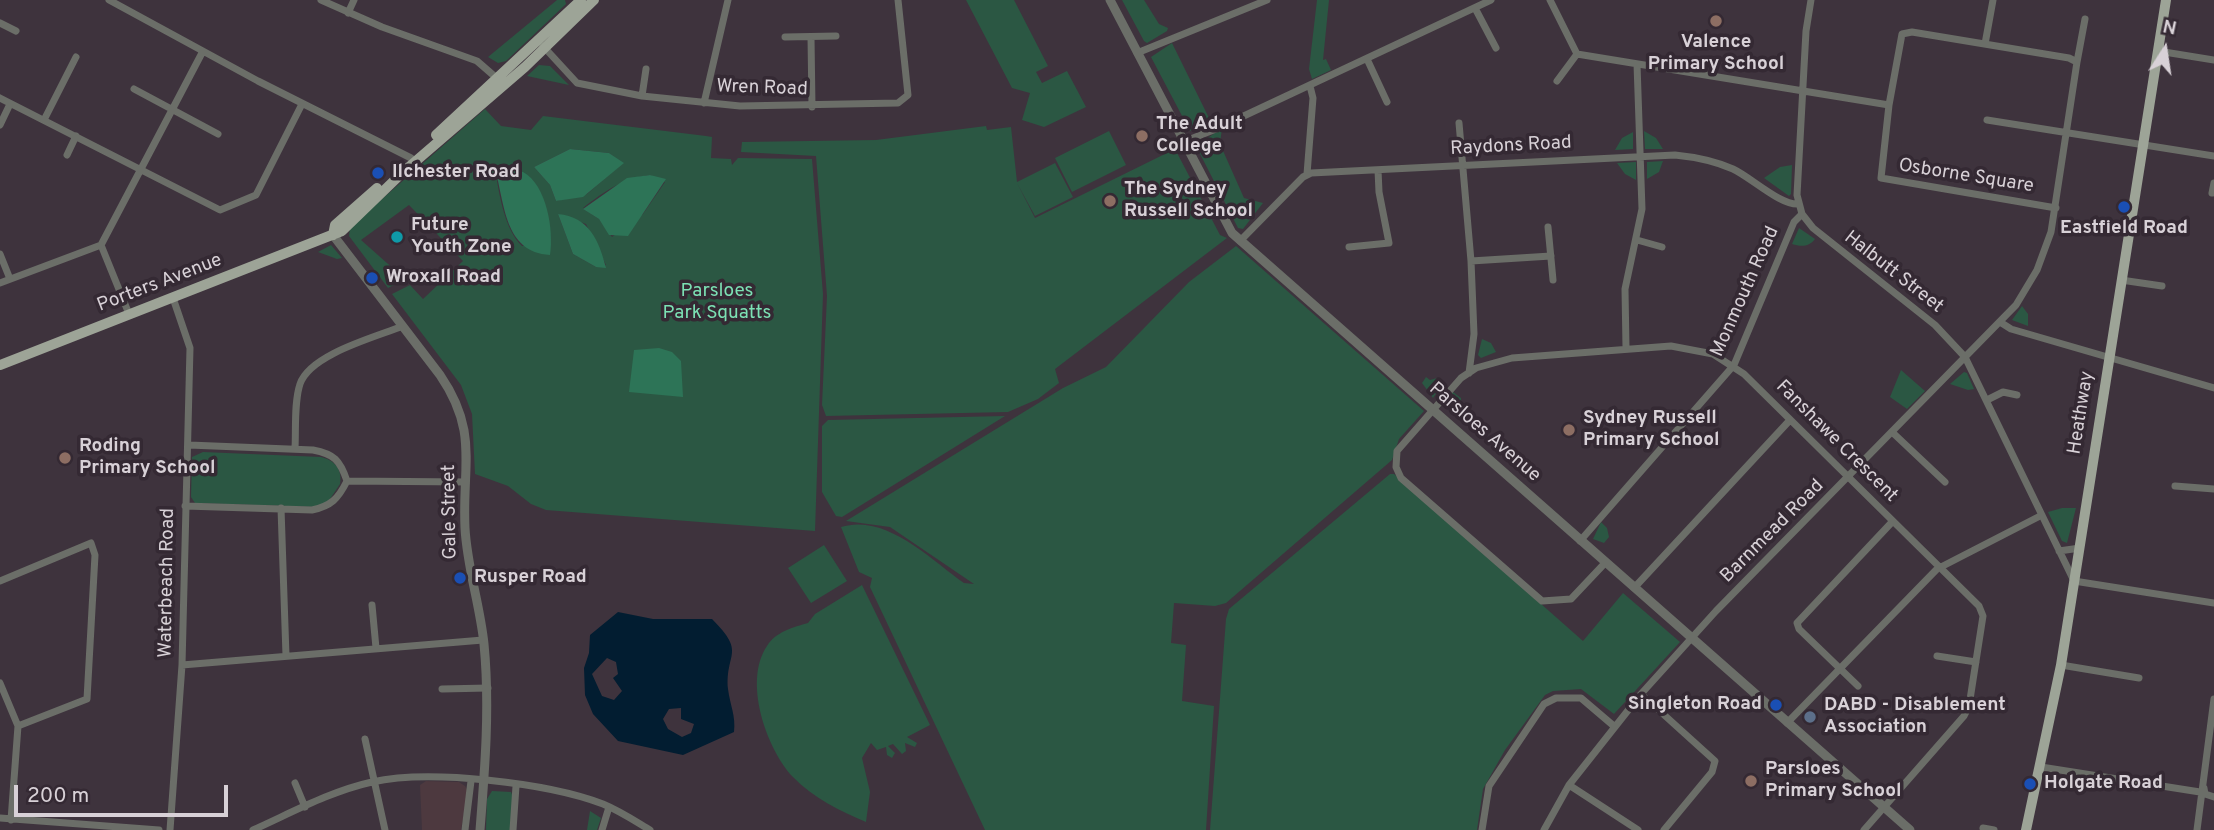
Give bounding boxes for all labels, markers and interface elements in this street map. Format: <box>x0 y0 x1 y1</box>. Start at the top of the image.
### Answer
marker: Valence Primary School <box>1708 13 1724 29</box>
north arrow <box>2130 14 2200 84</box>
text: N <box>2160 15 2179 42</box>
place label: Valence Primary School <box>1648 32 1784 76</box>
street label: Wren Road <box>716 76 808 102</box>
place label: The Adult College <box>1156 114 1243 158</box>
marker: The Adult College <box>1134 128 1150 144</box>
street label: Raydons Road <box>1450 132 1572 162</box>
street label: Osborne Square <box>1897 155 2035 199</box>
place label: Ilchester Road <box>392 162 520 184</box>
marker: Ilchester Road <box>370 165 386 181</box>
place label: The Sydney Russell School <box>1124 179 1253 223</box>
marker: The Sydney Russell School <box>1102 193 1118 209</box>
marker: Eastfield Road <box>2116 199 2132 215</box>
place label: Future Youth Zone <box>411 215 512 259</box>
place label: Eastfield Road <box>2060 218 2188 240</box>
street label: Monmouth Road <box>1707 223 1785 361</box>
street label: Halbutt Street <box>1839 227 1947 319</box>
marker: Future Youth Zone <box>389 229 405 245</box>
street label: Porters Avenue <box>94 250 226 318</box>
place label: Wroxall Road <box>386 267 501 289</box>
marker: Wroxall Road <box>364 270 380 286</box>
park label: Parsloes Park Squatts <box>663 281 771 325</box>
street label: Heathway <box>2064 370 2100 456</box>
street label: Fanshawe Crescent <box>1770 376 1902 508</box>
street label: Parsloes Avenue <box>1423 378 1545 488</box>
place label: Sydney Russell Primary School <box>1583 408 1719 452</box>
marker: Sydney Russell Primary School <box>1561 422 1577 438</box>
place label: Roding Primary School <box>79 436 215 480</box>
marker: Roding Primary School <box>57 450 73 466</box>
street label: Gale Street <box>439 464 463 560</box>
street label: Barnmead Road <box>1716 475 1830 589</box>
street label: Waterbeach Road <box>155 508 181 658</box>
place label: Rusper Road <box>474 567 587 589</box>
marker: Rusper Road <box>452 570 468 586</box>
place label: Singleton Road <box>1628 694 1762 716</box>
place label: DABD - Disablement Association <box>1824 695 2006 739</box>
marker: Singleton Road <box>1768 697 1784 713</box>
marker: DABD - Disablement Association <box>1802 709 1818 725</box>
place label: Parsloes Primary School <box>1765 759 1901 803</box>
scale bar <box>18 770 231 814</box>
marker: Parsloes Primary School <box>1743 773 1759 789</box>
place label: Holgate Road <box>2044 773 2163 795</box>
marker: Holgate Road <box>2022 776 2038 792</box>
text: 200 m <box>27 783 89 810</box>

